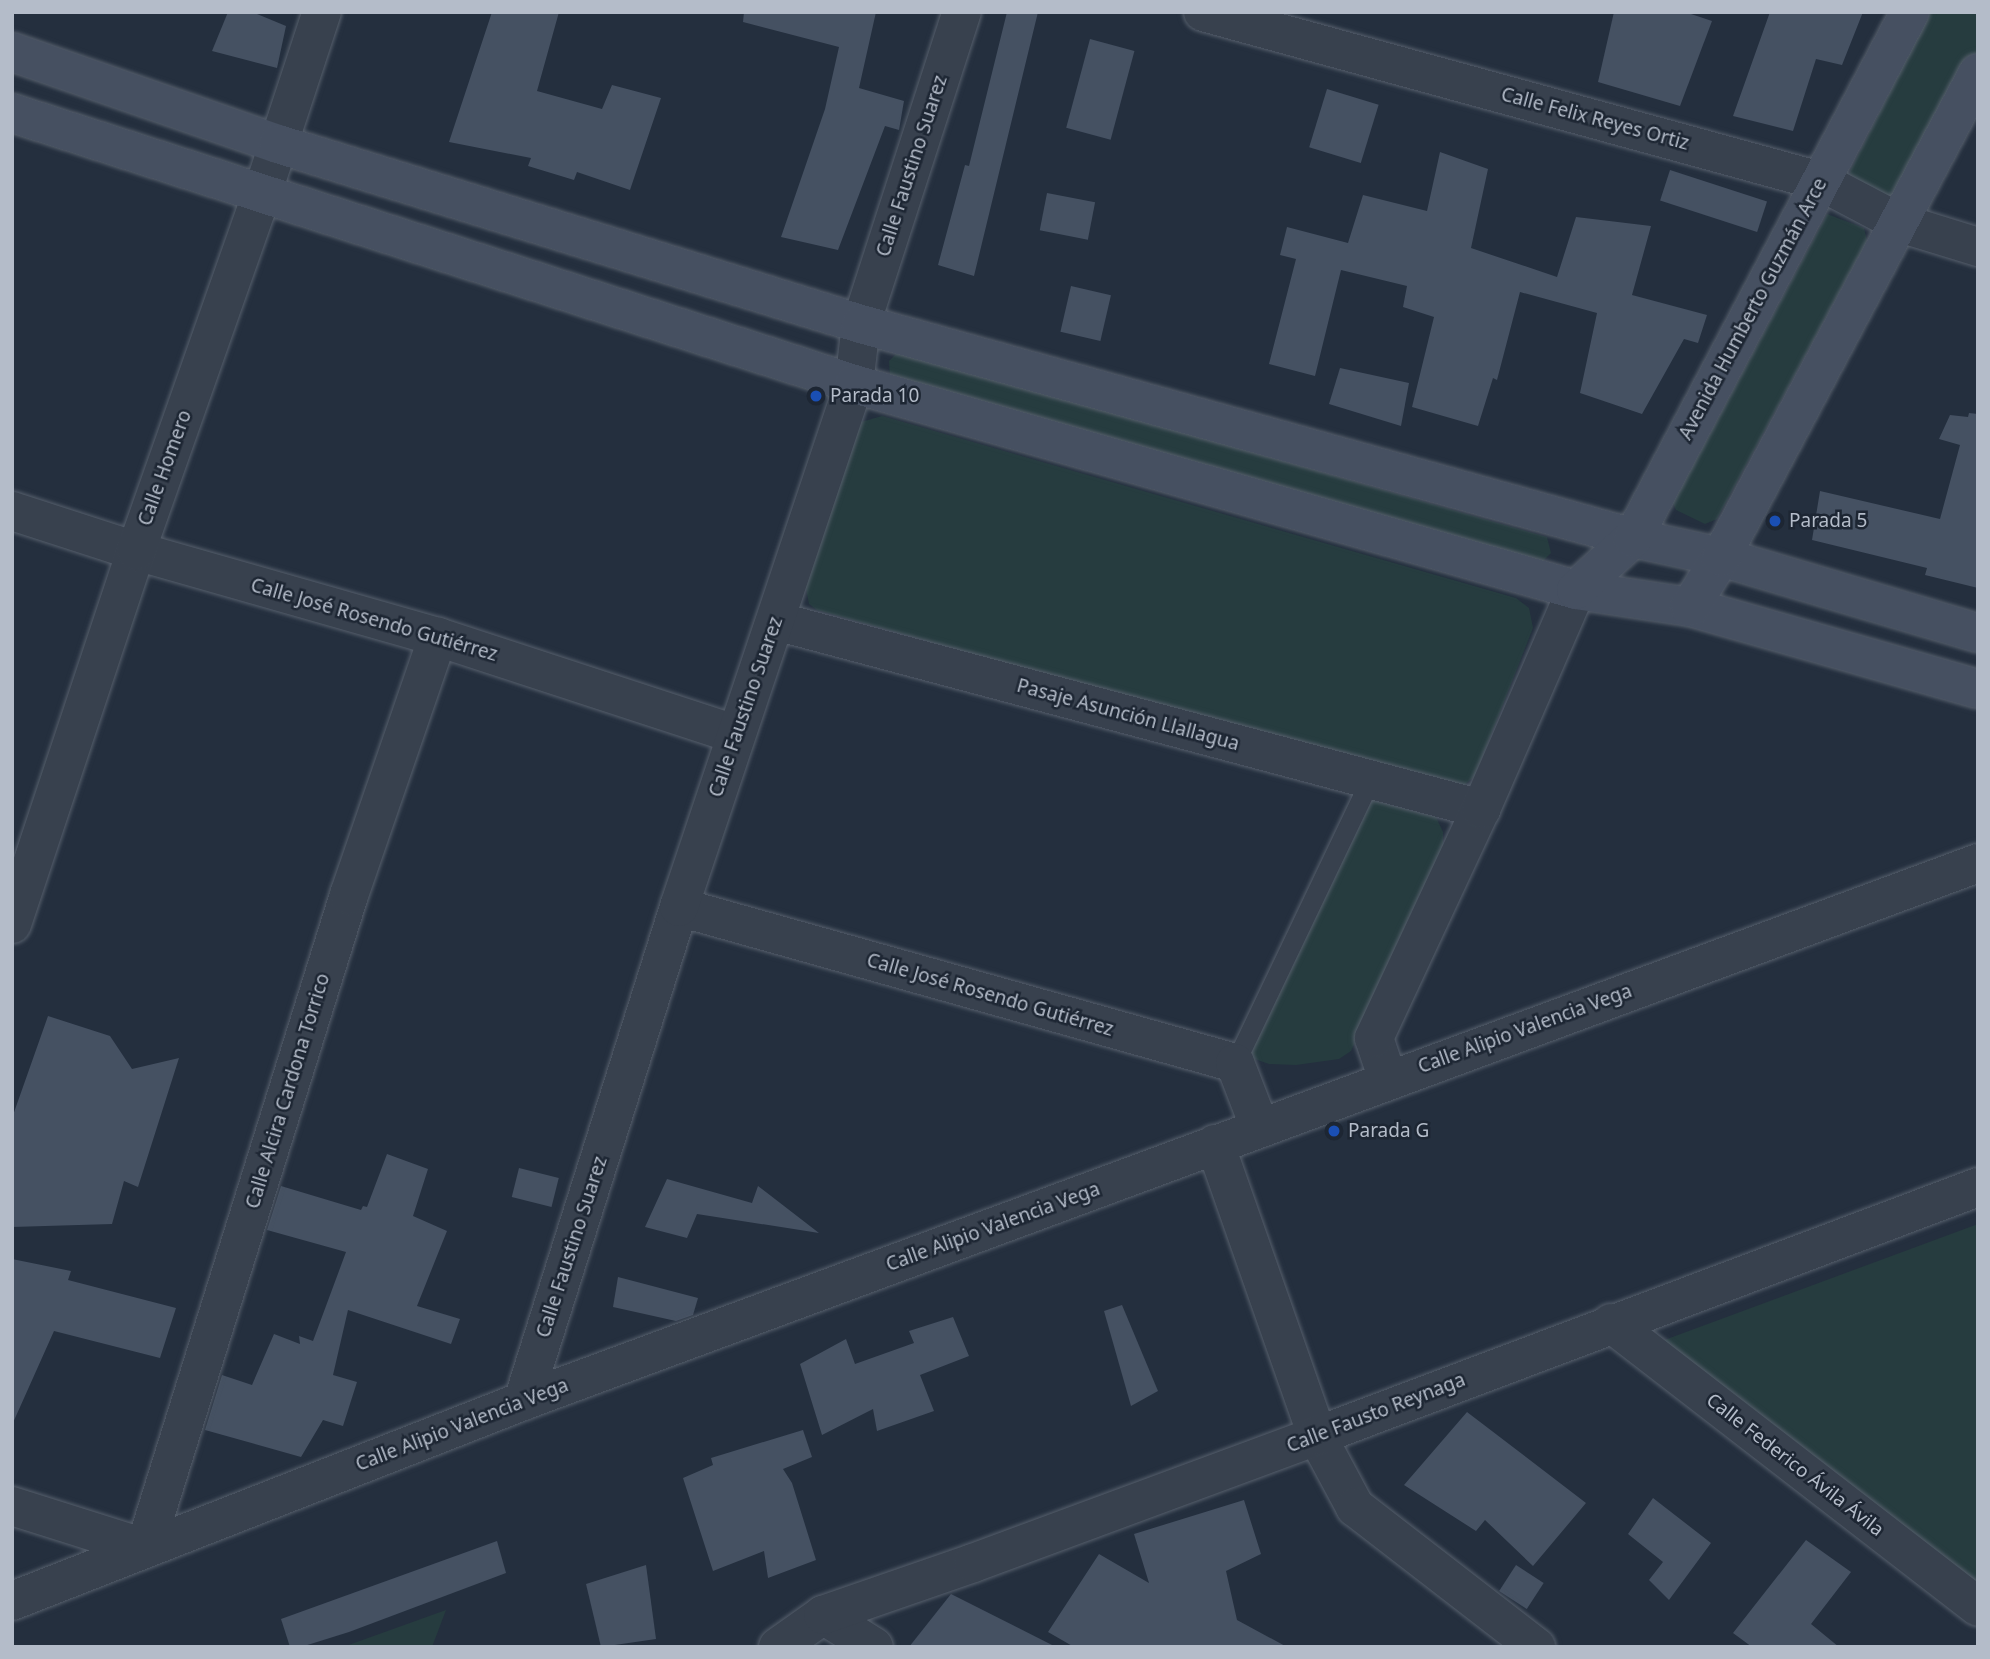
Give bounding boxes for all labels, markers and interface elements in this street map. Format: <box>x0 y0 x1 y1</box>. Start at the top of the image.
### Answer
street label: Calle Faustino Suarez <box>872 73 952 259</box>
street label: Calle Felix Reyes Ortiz <box>1499 83 1691 155</box>
street label: Avenida Humberto Guzmán Arce <box>1674 174 1832 444</box>
place label: Parada 10 <box>830 385 919 407</box>
marker: Parada 10 <box>808 388 824 404</box>
street label: Calle Homero <box>134 407 196 529</box>
place label: Parada 5 <box>1789 510 1867 532</box>
marker: Parada 5 <box>1767 513 1783 529</box>
street label: Calle José Rosendo Gutiérrez <box>248 574 500 666</box>
street label: Calle Faustino Suarez <box>704 614 788 800</box>
street label: Pasaje Asunción Llallagua <box>1014 674 1242 756</box>
street label: Calle José Rosendo Gutiérrez <box>864 949 1116 1041</box>
street label: Calle Alcira Cardona Torrico <box>241 971 335 1211</box>
street label: Calle Alipio Valencia Vega <box>1415 980 1635 1078</box>
place label: Parada G <box>1348 1120 1429 1142</box>
marker: Parada G <box>1326 1123 1342 1139</box>
street label: Calle Faustino Suarez <box>532 1154 612 1340</box>
street label: Calle Alipio Valencia Vega <box>883 1178 1103 1276</box>
street label: Calle Fausto Reynaga <box>1284 1368 1468 1458</box>
street label: Calle Alipio Valencia Vega <box>352 1374 572 1476</box>
street label: Calle Federico Ávila Ávila <box>1702 1389 1888 1541</box>

